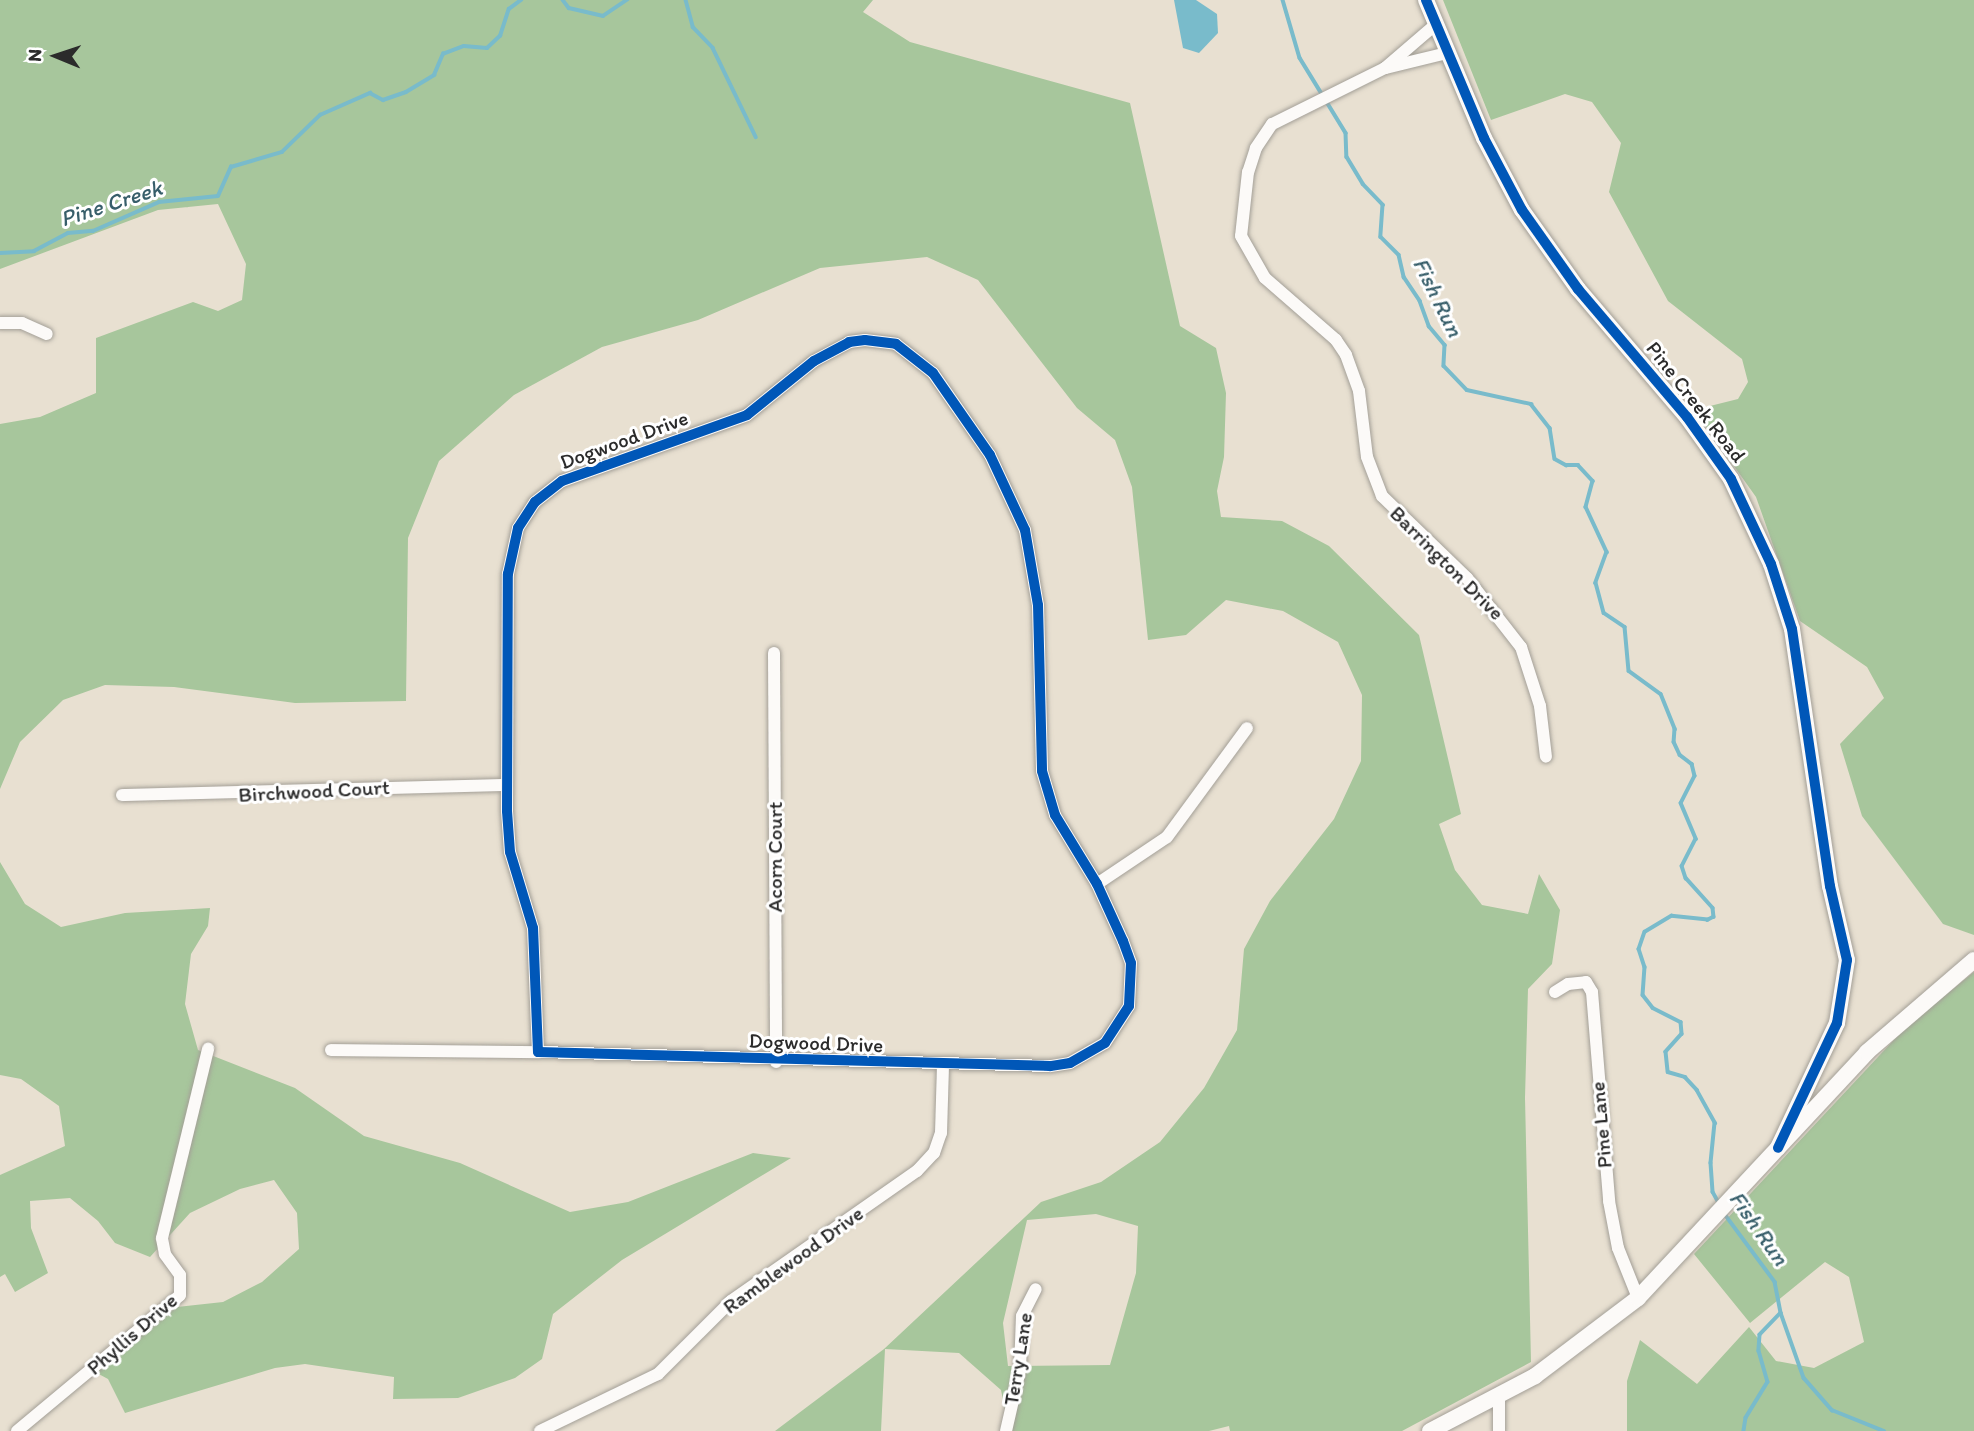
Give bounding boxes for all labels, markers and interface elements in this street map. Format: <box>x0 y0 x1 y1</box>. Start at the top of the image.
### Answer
north arrow <box>21 21 91 91</box>
text: N <box>23 48 46 62</box>
water label: Pine Creek <box>57 174 165 232</box>
water label: Fish Run <box>1407 253 1469 341</box>
street label: Pine Creek Road <box>1641 337 1751 467</box>
street label: Dogwood Drive <box>556 405 692 475</box>
street label: Barrington Drive <box>1385 501 1509 625</box>
street label: Birchwood Court <box>238 774 390 808</box>
street label: Acorn Court <box>762 802 788 912</box>
street label: Dogwood Drive <box>748 1028 884 1058</box>
street label: Pine Lane <box>1585 1080 1617 1170</box>
water label: Fish Run <box>1723 1185 1795 1271</box>
street label: Ramblewood Drive <box>718 1201 868 1319</box>
street label: Phyllis Drive <box>82 1288 182 1380</box>
street label: Terry Lane <box>998 1311 1038 1407</box>

